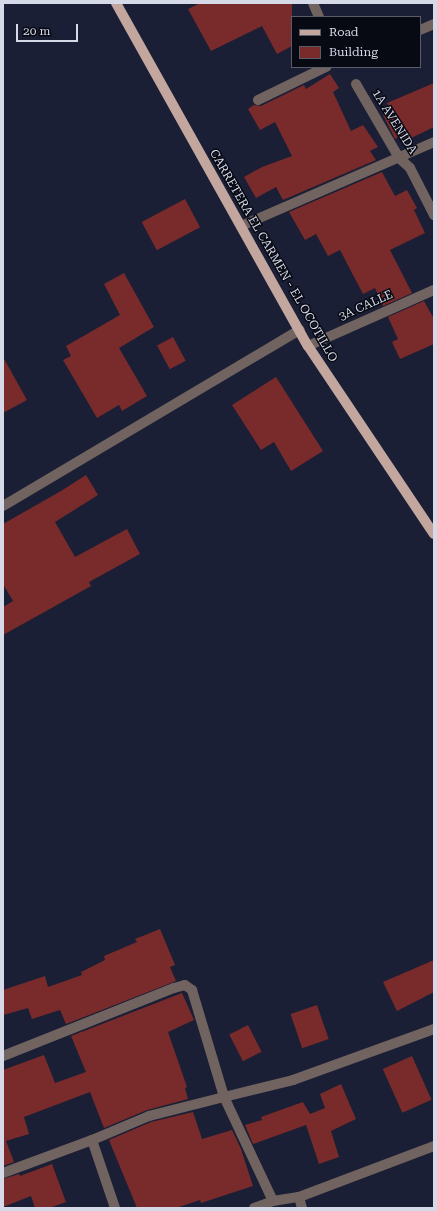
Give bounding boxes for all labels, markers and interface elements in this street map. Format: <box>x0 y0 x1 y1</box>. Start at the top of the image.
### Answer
scale bar <box>18 16 80 42</box>
legend <box>291 16 421 68</box>
text: 20 m <box>23 24 50 38</box>
text: Road <box>329 25 358 39</box>
text: Building <box>329 45 378 59</box>
street label: 1A AVENIDA <box>368 87 420 157</box>
street label: CARRETERA EL CARMEN - EL OCOTILLO <box>206 147 340 365</box>
street label: 3A CALLE <box>337 288 395 324</box>

